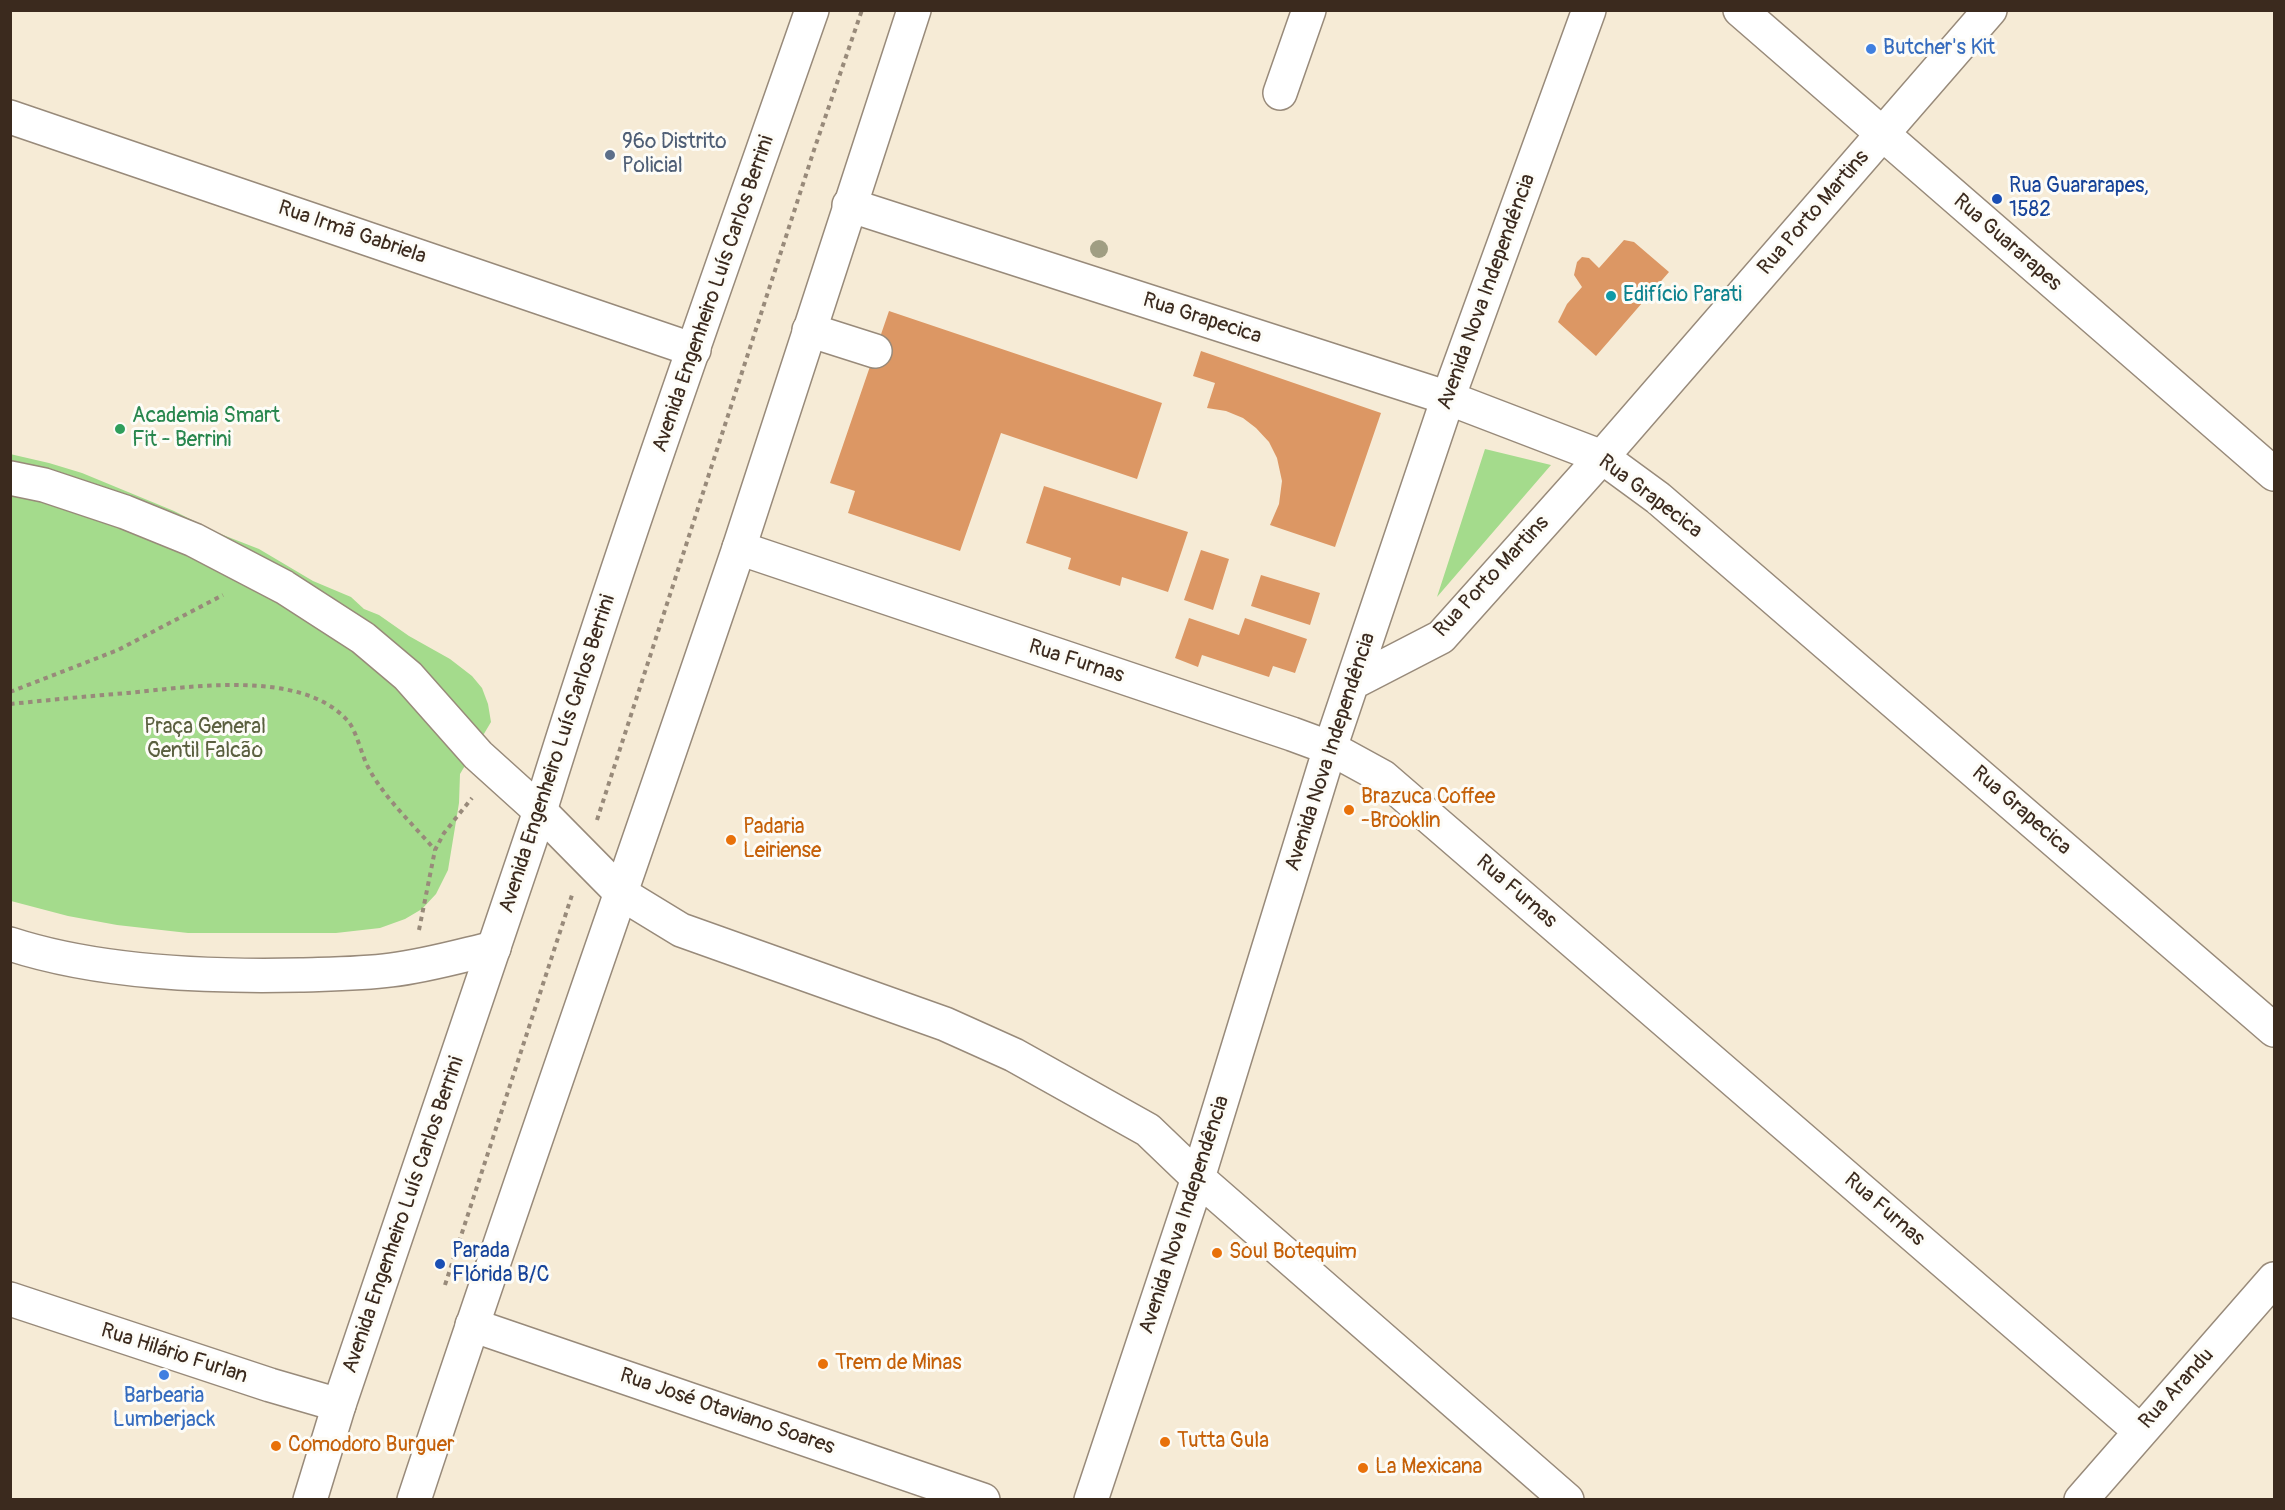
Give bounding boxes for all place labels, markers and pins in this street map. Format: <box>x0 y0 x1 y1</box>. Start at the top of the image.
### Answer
place label: Butcher's Kit <box>1883 36 1995 62</box>
marker: Butcher's Kit <box>1864 42 1878 56</box>
place label: 96º Distrito Policial <box>622 130 727 180</box>
marker: 96º Distrito Policial <box>603 148 617 162</box>
place label: Rua Guararapes, 1582 <box>2009 174 2149 224</box>
marker: Rua Guararapes, 1582 <box>1990 192 2004 206</box>
place label: Edifício Parati <box>1623 283 1742 309</box>
marker: Edifício Parati <box>1604 289 1618 303</box>
place label: Academia Smart Fit - Berrini <box>132 404 280 454</box>
marker: Academia Smart Fit - Berrini <box>113 422 127 436</box>
place label: Brazuca Coffee -Brooklin <box>1361 785 1495 835</box>
marker: Brazuca Coffee -Brooklin <box>1342 803 1356 817</box>
place label: Padaria Leiriense <box>743 815 821 865</box>
marker: Padaria Leiriense <box>724 833 738 847</box>
place label: Parada Flórida B/C <box>452 1239 549 1289</box>
place label: Soul Botequim <box>1229 1240 1357 1266</box>
marker: Soul Botequim <box>1210 1246 1224 1260</box>
marker: Parada Flórida B/C <box>433 1257 447 1271</box>
place label: Trem de Minas <box>835 1351 962 1377</box>
marker: Trem de Minas <box>816 1357 830 1371</box>
marker: Barbearia Lumberjack <box>157 1368 171 1382</box>
place label: Barbearia Lumberjack <box>113 1384 215 1434</box>
place label: Tutta Gula <box>1177 1429 1269 1455</box>
place label: Comodoro Burguer <box>288 1433 455 1459</box>
marker: Tutta Gula <box>1158 1435 1172 1449</box>
marker: Comodoro Burguer <box>269 1439 283 1453</box>
place label: La Mexicana <box>1375 1455 1482 1481</box>
marker: La Mexicana <box>1356 1461 1370 1475</box>

